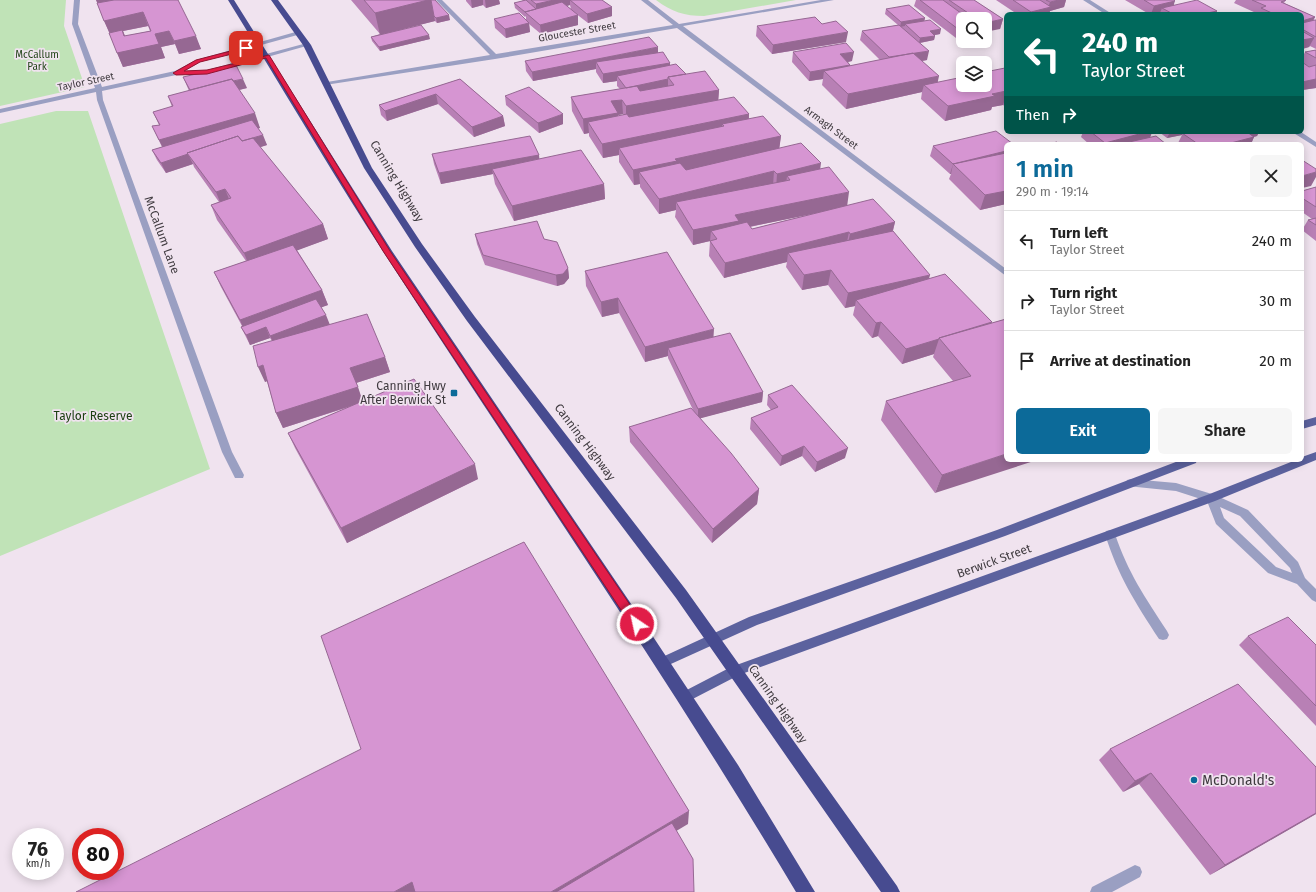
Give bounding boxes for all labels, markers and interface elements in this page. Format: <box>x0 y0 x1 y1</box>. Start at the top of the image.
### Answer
map controls <box>956 12 992 92</box>
button: search <box>956 12 992 48</box>
street label: Gloucester Street <box>537 19 617 45</box>
text: 240 m <box>1082 26 1158 59</box>
icon: left <box>1016 28 1068 80</box>
pin <box>229 31 263 65</box>
icon: arrive <box>235 37 257 59</box>
park label: McCallum Park <box>15 49 59 73</box>
button: layers <box>956 56 992 92</box>
text: Taylor Street <box>1082 60 1185 82</box>
street label: Taylor Street <box>57 70 116 94</box>
street label: Armagh Street <box>802 104 861 152</box>
icon: right <box>1058 104 1080 126</box>
text: Then <box>1016 106 1050 124</box>
street label: Canning Highway <box>367 138 427 224</box>
text: 1 min <box>1016 155 1074 183</box>
button: close <box>1250 155 1292 197</box>
text: 290 m · 19:14 <box>1016 184 1089 199</box>
street label: McCallum Lane <box>141 194 183 276</box>
text: Turn left <box>1050 224 1108 242</box>
icon: left <box>1016 230 1038 252</box>
text: 240 m <box>1252 232 1292 250</box>
text: Taylor Street <box>1050 242 1124 257</box>
text: Turn right <box>1050 284 1117 302</box>
icon: right <box>1016 290 1038 312</box>
text: 30 m <box>1259 292 1292 310</box>
text: Taylor Street <box>1050 302 1124 317</box>
icon: arrive <box>1016 350 1038 372</box>
text: Arrive at destination <box>1050 352 1191 370</box>
text: 20 m <box>1259 352 1292 370</box>
place label: Canning Hwy After Berwick St <box>360 379 447 407</box>
marker: Canning Hwy After Berwick St <box>449 388 459 398</box>
street label: Canning Highway <box>552 401 618 483</box>
button: Exit <box>1016 408 1150 454</box>
button: Share <box>1158 408 1292 454</box>
park label: Taylor Reserve <box>54 409 132 423</box>
street label: Berwick Street <box>955 541 1034 581</box>
position arrow <box>616 603 658 645</box>
street label: Canning Highway <box>746 662 810 746</box>
place label: McDonald's <box>1202 772 1275 789</box>
marker: McDonald's <box>1189 775 1199 785</box>
speed limit sign: 80 <box>72 828 124 880</box>
text: 76 <box>28 837 48 861</box>
text: km/h <box>26 858 50 870</box>

